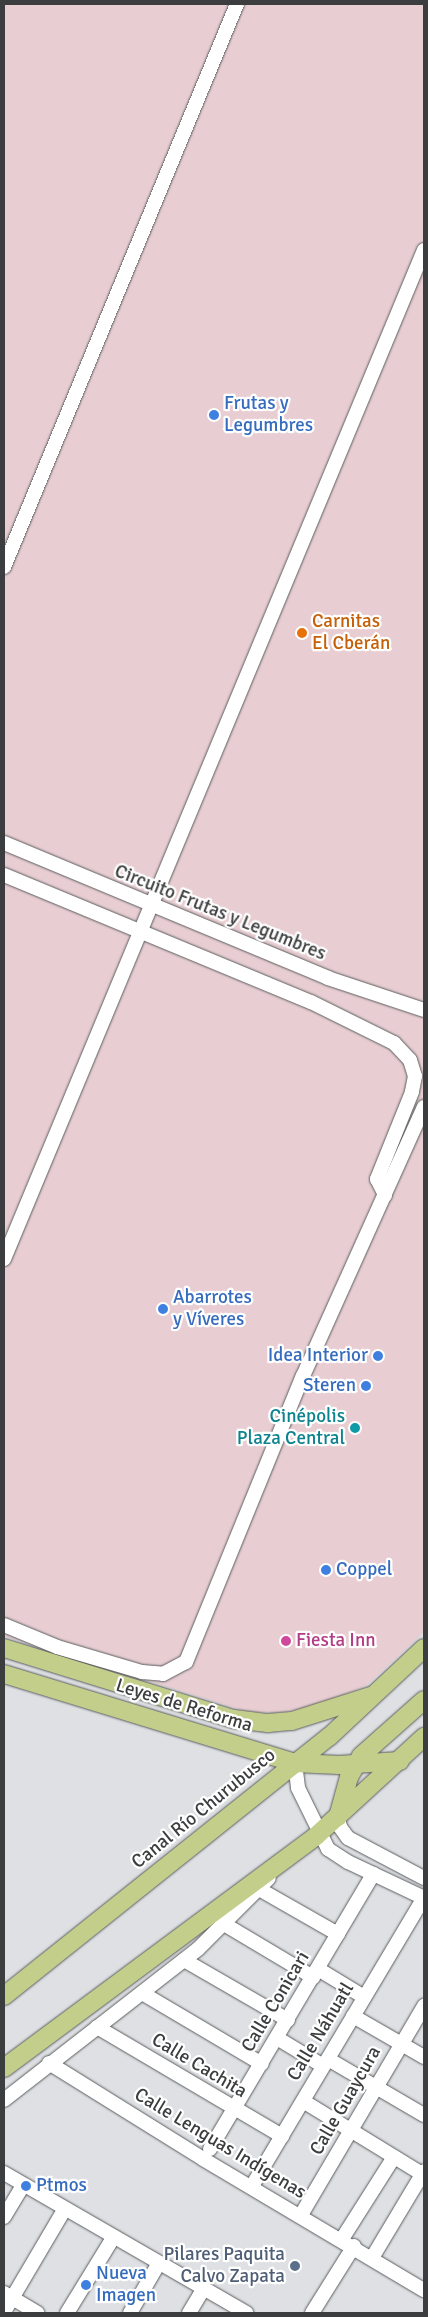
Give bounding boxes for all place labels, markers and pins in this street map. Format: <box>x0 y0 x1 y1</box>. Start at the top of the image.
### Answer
place label: Frutas y Legumbres <box>224 393 313 437</box>
marker: Frutas y Legumbres <box>208 409 220 421</box>
place label: Carnitas El Cberán <box>312 611 390 655</box>
marker: Carnitas El Cberán <box>296 627 308 639</box>
place label: Abarrotes y Víveres <box>173 1287 252 1331</box>
marker: Abarrotes y Víveres <box>157 1303 169 1315</box>
place label: Idea Interior <box>268 1345 368 1367</box>
marker: Idea Interior <box>372 1350 384 1362</box>
place label: Steren <box>303 1375 356 1397</box>
marker: Steren <box>360 1380 372 1392</box>
place label: Cinépolis Plaza Central <box>237 1406 345 1450</box>
marker: Cinépolis Plaza Central <box>349 1422 361 1434</box>
place label: Coppel <box>336 1559 392 1581</box>
marker: Coppel <box>320 1564 332 1576</box>
place label: Fiesta Inn <box>296 1630 376 1652</box>
marker: Fiesta Inn <box>280 1635 292 1647</box>
place label: Ptmos <box>36 2175 87 2197</box>
marker: Ptmos <box>20 2180 32 2192</box>
place label: Pilares Paquita Calvo Zapata <box>164 2244 285 2288</box>
marker: Pilares Paquita Calvo Zapata <box>289 2260 301 2272</box>
place label: Nueva Imagen <box>96 2263 156 2307</box>
marker: Nueva Imagen <box>80 2279 92 2291</box>

